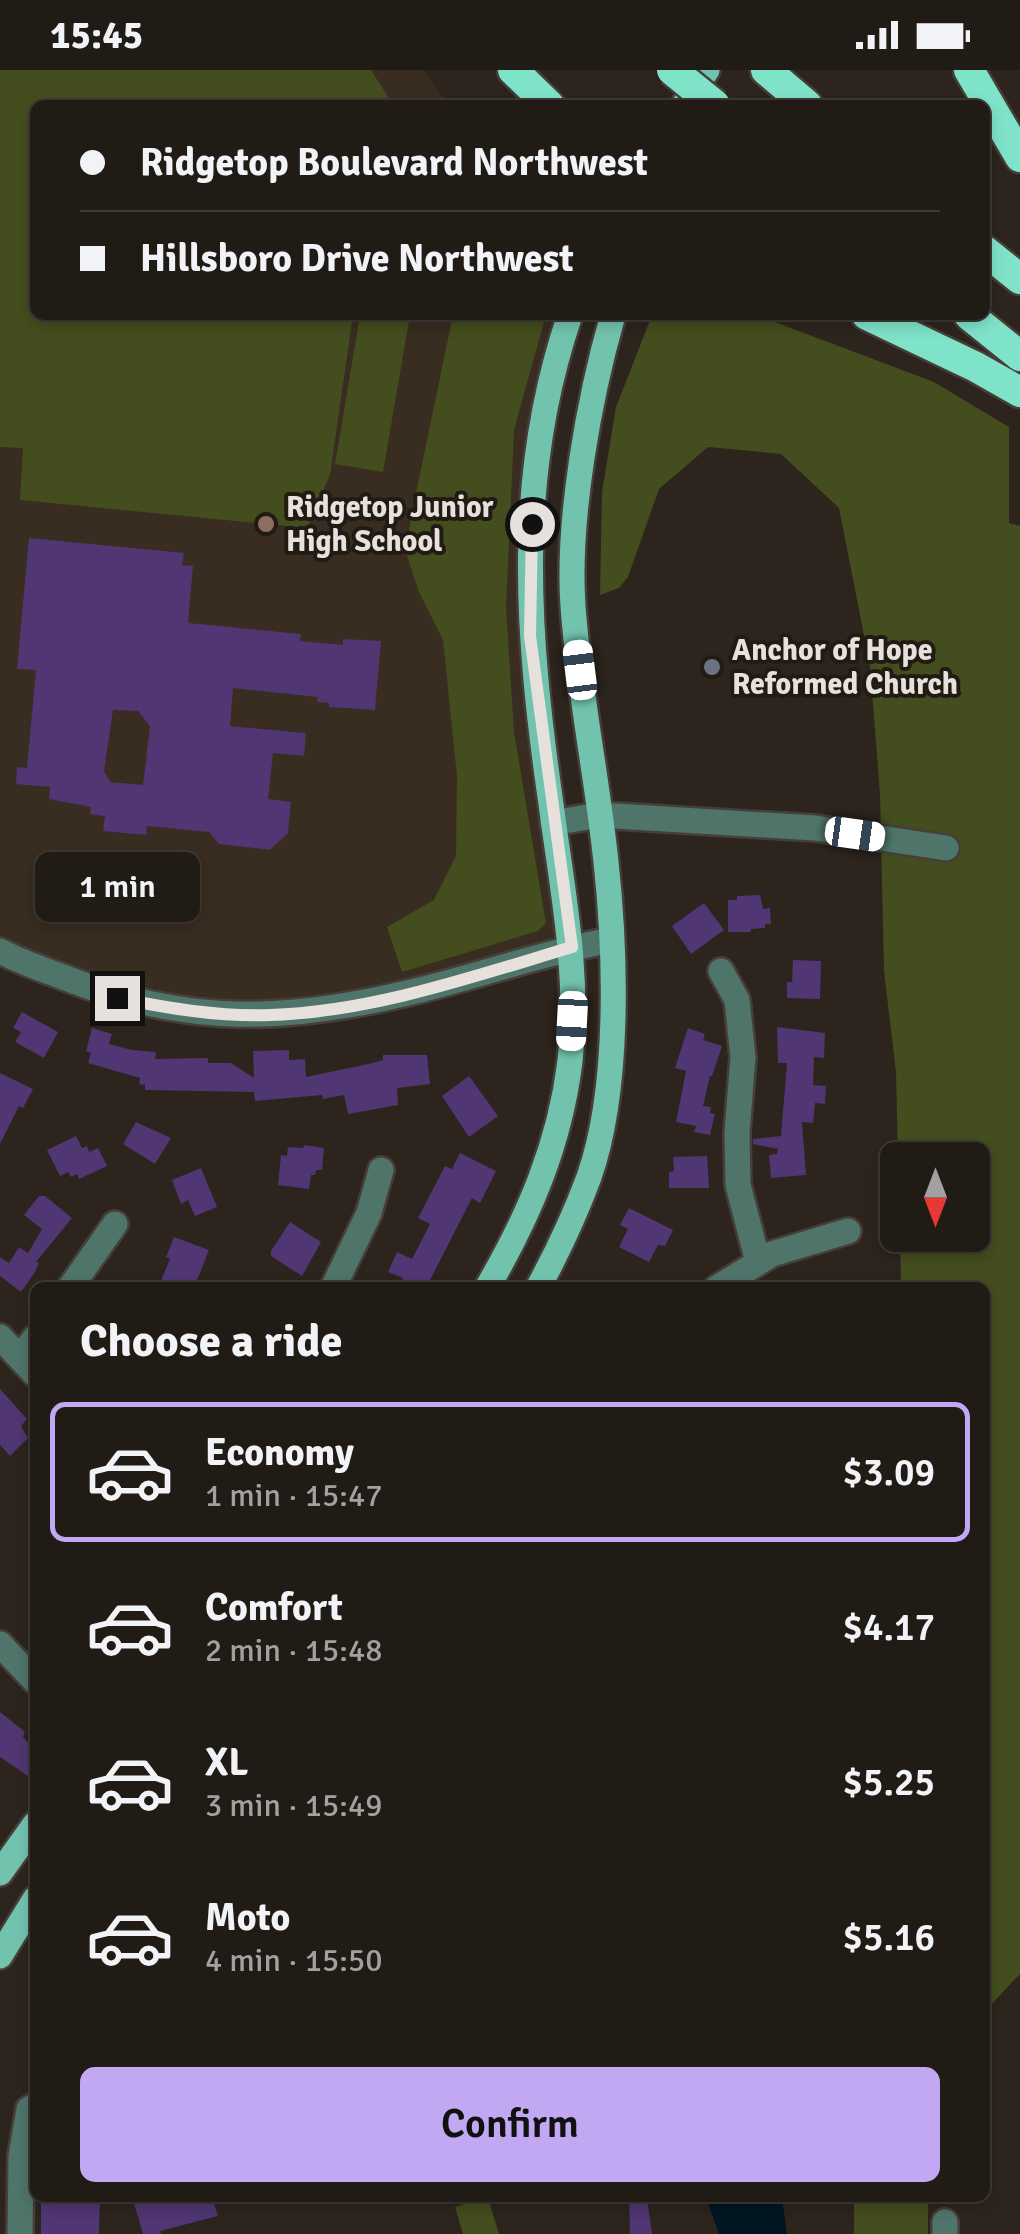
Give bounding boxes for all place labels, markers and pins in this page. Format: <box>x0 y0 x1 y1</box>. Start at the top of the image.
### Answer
place label: Ridgetop Junior High School <box>286 489 494 560</box>
marker: Ridgetop Junior High School <box>255 513 277 535</box>
place label: Anchor of Hope Reformed Church <box>732 632 958 703</box>
marker: Anchor of Hope Reformed Church <box>701 656 723 678</box>

